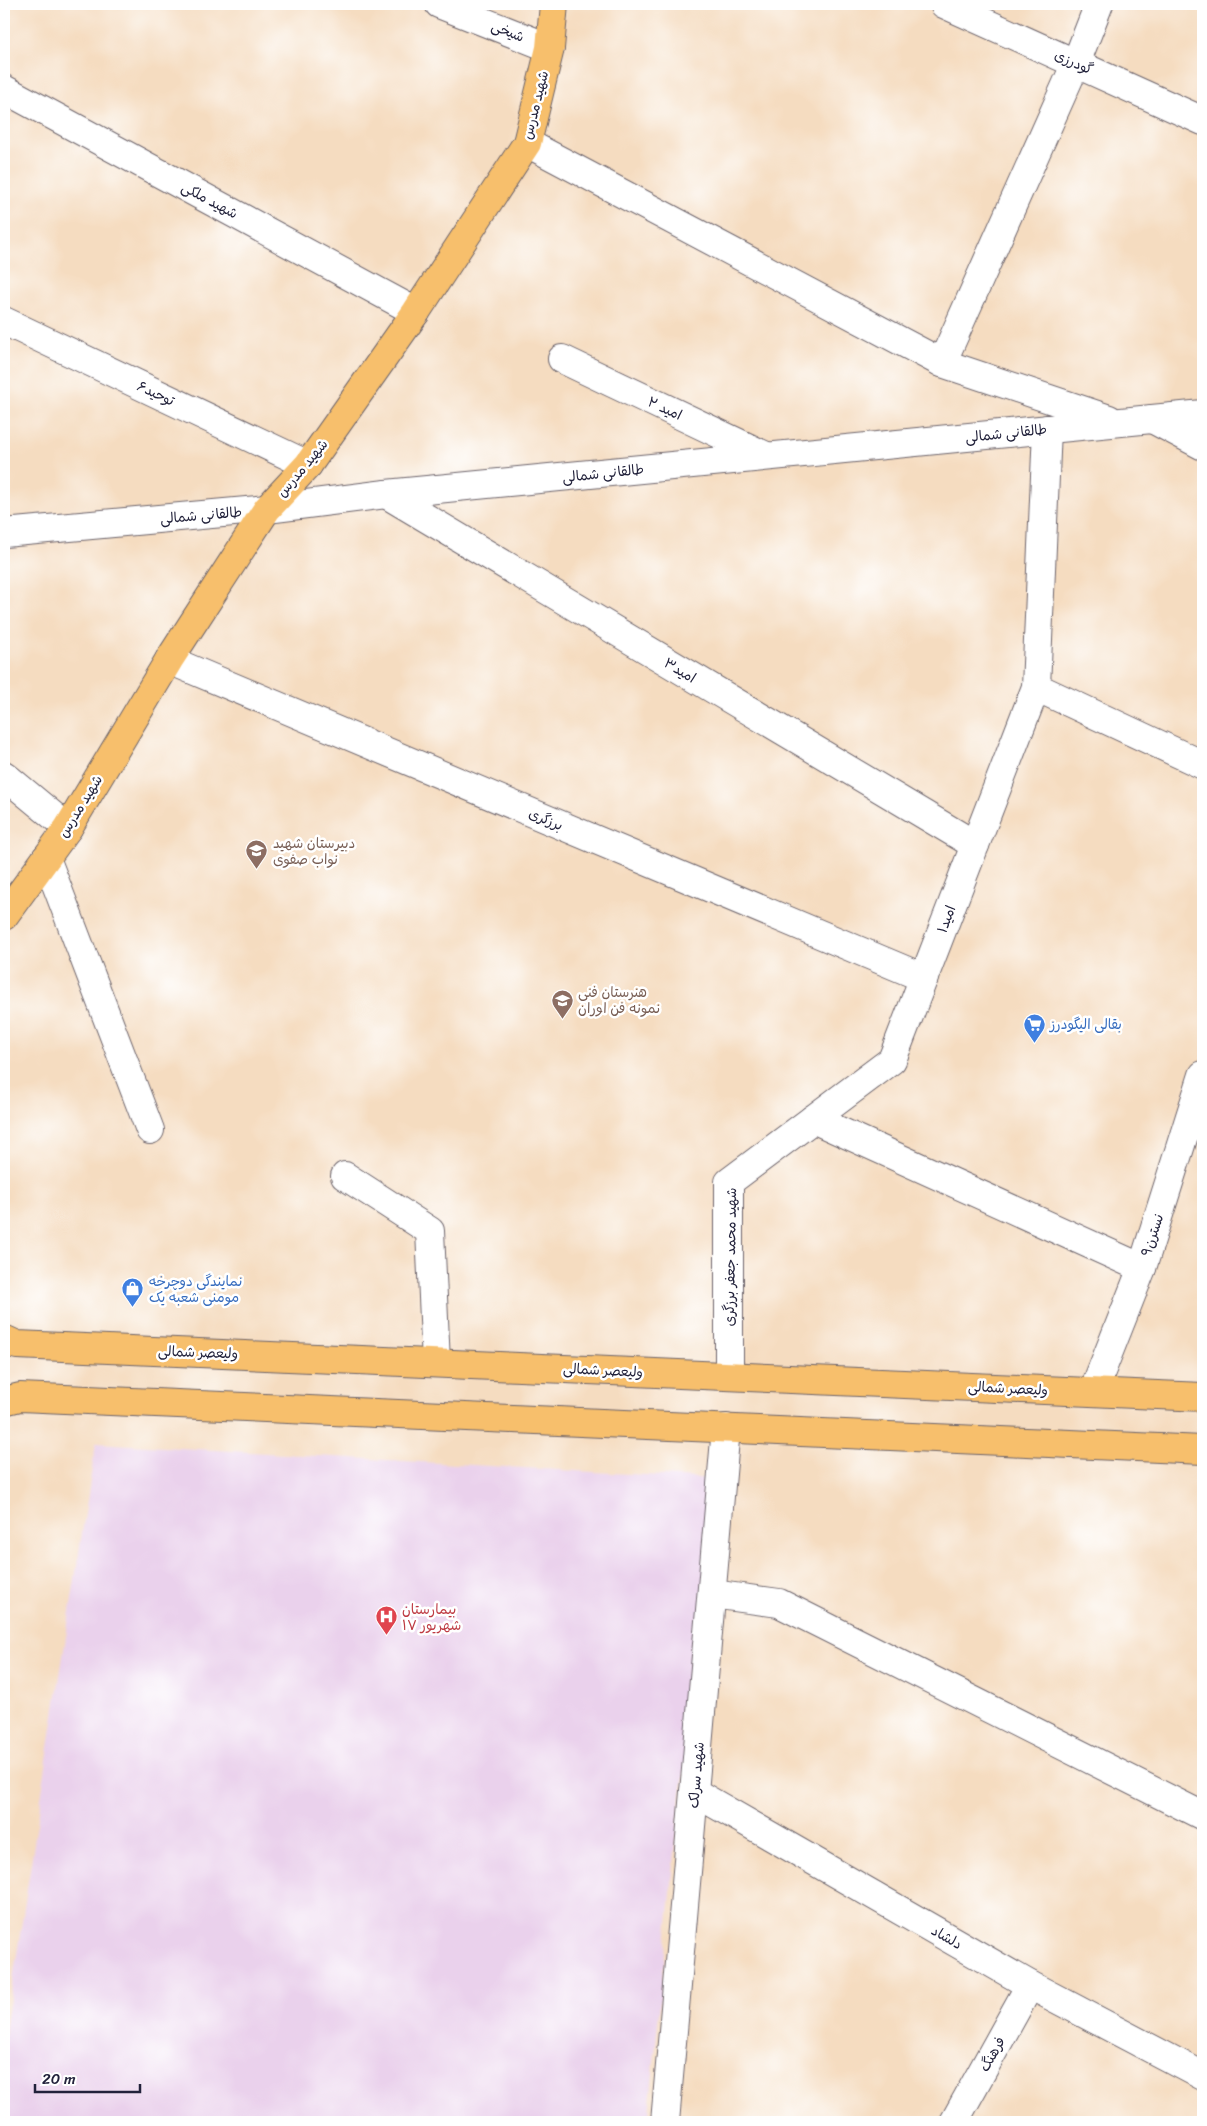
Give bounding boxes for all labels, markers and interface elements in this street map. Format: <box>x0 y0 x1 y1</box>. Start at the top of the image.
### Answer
street label: شیخی <box>487 14 528 49</box>
street label: گودرزی <box>1050 43 1097 82</box>
street label: شهید مدرس <box>515 68 556 142</box>
street label: شهید ملکی <box>177 175 243 226</box>
street label: توحید۶ <box>133 374 180 414</box>
street label: امید ۲ <box>643 390 686 427</box>
street label: طالقانی شمالی <box>964 417 1048 450</box>
street label: شهید مدرس <box>270 433 335 503</box>
street label: طالقانی شمالی <box>561 457 645 490</box>
street label: طالقانی شمالی <box>159 499 243 532</box>
street label: امید۳ <box>659 651 701 690</box>
street label: شهید مدرس <box>51 770 110 843</box>
street label: برزگری <box>525 801 567 838</box>
place label: دبیرستان شهید نواب صفوی <box>273 831 355 872</box>
school or university icon: دبیرستان شهید نواب صفوی <box>245 839 269 870</box>
street label: امید۱ <box>930 902 963 937</box>
place label: هنرستان فنی نمونه فن اوران <box>578 980 661 1021</box>
school or university icon: هنرستان فنی نمونه فن اوران <box>550 988 574 1019</box>
supermarket icon: بقالی الیگودرز <box>1022 1012 1046 1043</box>
place label: بقالی الیگودرز <box>1049 1012 1122 1037</box>
street label: شهید محمد جعفر برزگری <box>717 1187 744 1327</box>
street label: نسترن۹ <box>1134 1211 1171 1260</box>
place label: نمایندگی دوچرخه مومنی شعبه یک <box>149 1269 242 1310</box>
shop icon: نمایندگی دوچرخه مومنی شعبه یک <box>121 1277 145 1308</box>
street label: ولیعصر شمالی <box>158 1339 238 1366</box>
street label: ولیعصر شمالی <box>562 1356 644 1385</box>
street label: ولیعصر شمالی <box>967 1374 1049 1403</box>
place label: بیمارستان ۱۷ شهریور <box>402 1597 461 1638</box>
hospital icon: بیمارستان ۱۷ شهریور <box>374 1605 398 1636</box>
street label: شهید سرلک <box>681 1741 712 1809</box>
street label: دلشاد <box>926 1918 967 1956</box>
street label: فرهنگ <box>972 2032 1012 2077</box>
scale bar <box>35 2061 140 2093</box>
text: 20 m <box>42 2066 76 2092</box>

